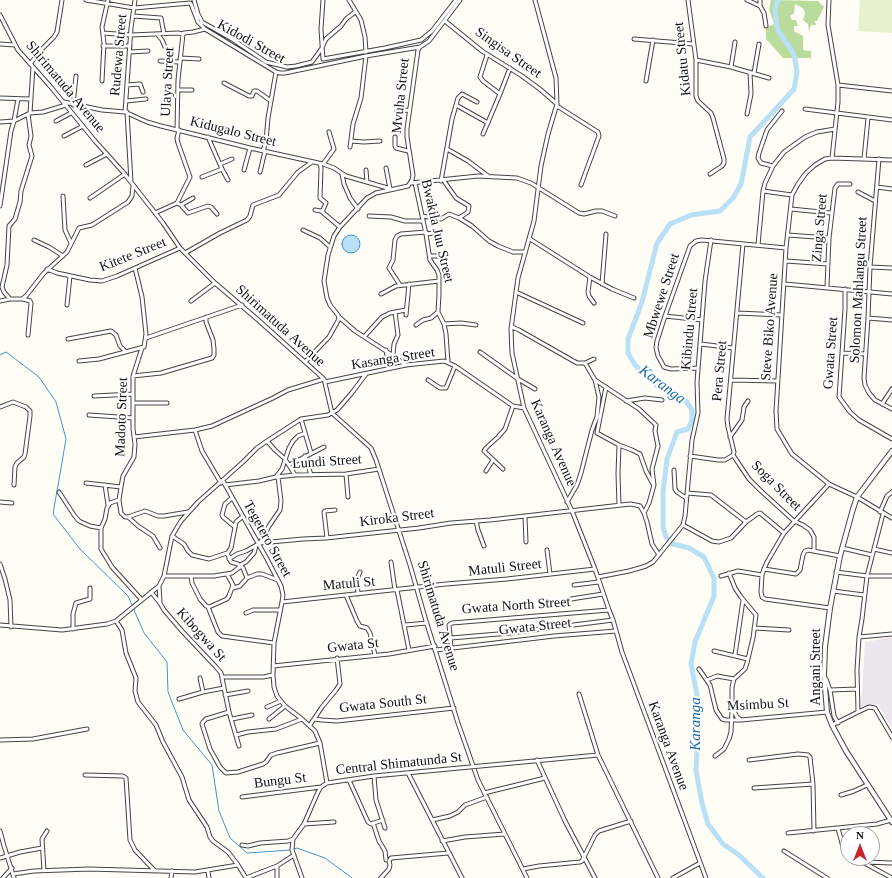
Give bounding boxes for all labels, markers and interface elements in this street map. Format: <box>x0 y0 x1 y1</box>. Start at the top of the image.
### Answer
street label: Rudewa Street <box>107 13 131 97</box>
street label: Kidodi Street <box>214 16 288 68</box>
street label: Kidatu Street <box>671 21 695 97</box>
street label: Singisa Street <box>471 24 545 82</box>
street label: Shirimatuda Avenue <box>22 38 108 136</box>
street label: Ulaya Street <box>158 47 178 117</box>
street label: Mvuha Street <box>389 57 413 135</box>
street label: Kidugalo Street <box>188 113 278 151</box>
street label: Bwakila Juu Street <box>417 178 457 284</box>
street label: Zinga Street <box>809 193 831 263</box>
street label: Solomon Mahlangu Street <box>847 216 871 364</box>
street label: Kitete Street <box>97 234 169 276</box>
street label: Mbwewe Street <box>640 251 684 341</box>
street label: Steve Biko Avenue <box>758 273 782 381</box>
street label: Shirimatuda Avenue <box>232 281 328 371</box>
street label: Kibindu Street <box>678 287 702 371</box>
street label: Gwata Street <box>820 316 842 390</box>
street label: Pera Street <box>709 340 731 402</box>
street label: Kasanga Street <box>350 344 436 374</box>
water label: Karanga <box>635 362 689 408</box>
street label: Madoto Street <box>112 377 132 457</box>
street label: Karanga Avenue <box>526 397 580 489</box>
street label: Lundi Street <box>292 451 362 473</box>
street label: Soga Street <box>747 457 805 515</box>
street label: Tegetero Street <box>239 498 295 580</box>
street label: Kiroka Street <box>359 505 435 531</box>
street label: Matuli Street <box>468 556 542 580</box>
street label: Shirimatuda Avenue <box>413 559 463 673</box>
street label: Matuli St <box>322 573 376 595</box>
street label: Gwata North Street <box>461 594 571 618</box>
street label: Kibogwa St <box>173 605 229 665</box>
street label: Gwata Street <box>498 615 572 639</box>
street label: Angani Street <box>808 628 824 706</box>
street label: Gwata St <box>326 635 380 657</box>
street label: Gwata South St <box>338 691 428 717</box>
street label: Msimbu St <box>727 695 789 715</box>
water label: Karanga <box>687 697 705 751</box>
street label: Karanga Avenue <box>644 699 692 793</box>
street label: Central Shimatunda St <box>335 749 463 779</box>
street label: Bungu St <box>253 769 307 793</box>
north arrow <box>840 826 880 866</box>
text: N <box>856 829 864 841</box>

